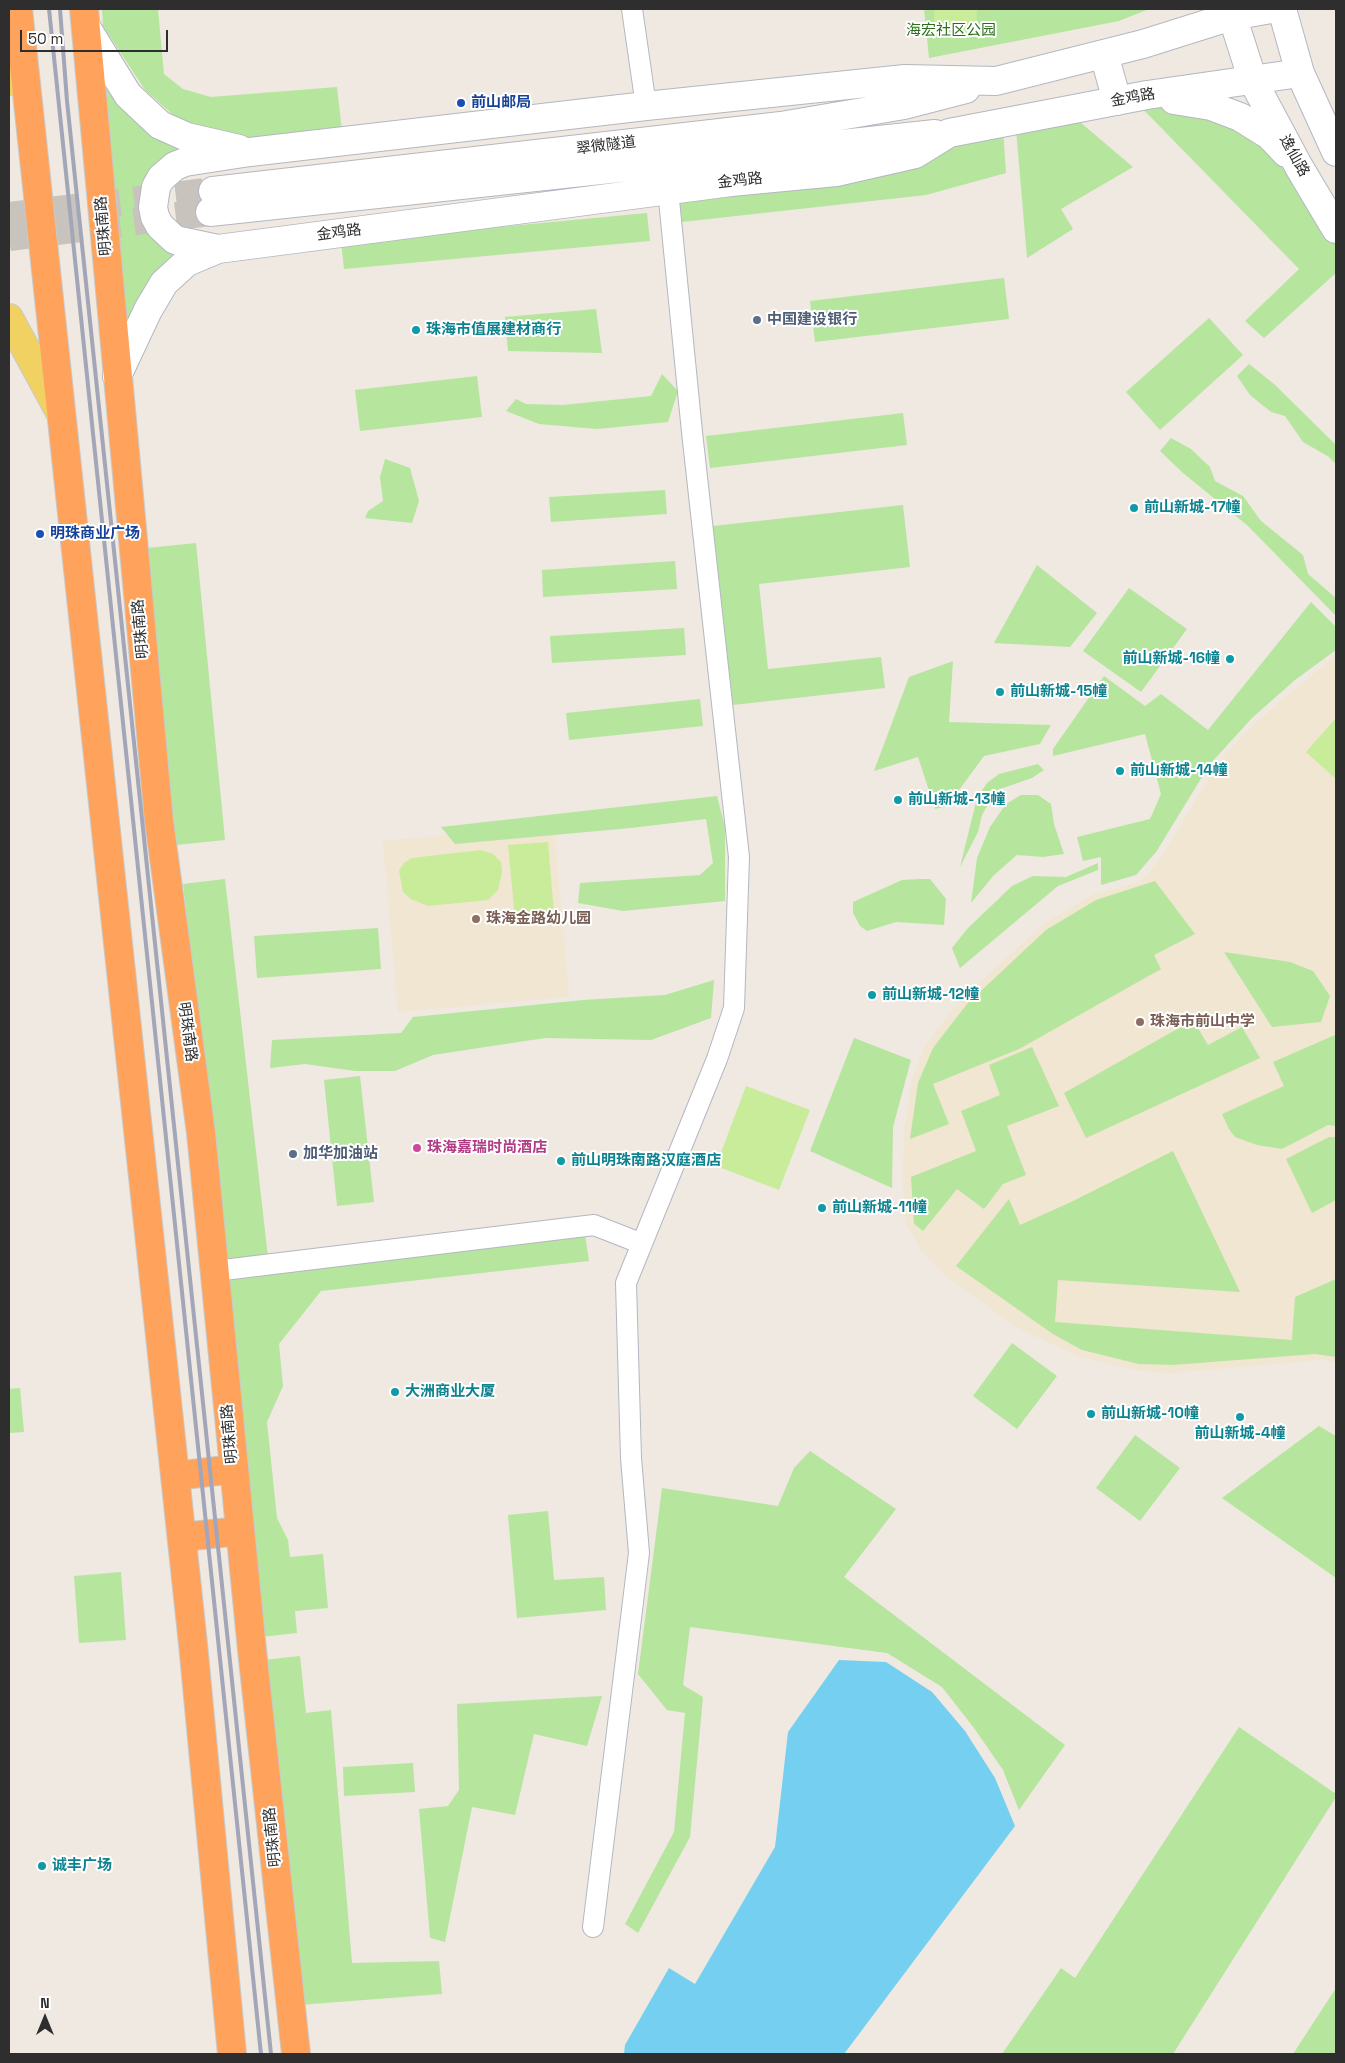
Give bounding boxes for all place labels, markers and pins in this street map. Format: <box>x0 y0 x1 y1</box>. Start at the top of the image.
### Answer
place label: 前山邮局 <box>471 94 531 112</box>
marker: 前山邮局 <box>455 97 467 109</box>
place label: 中国建设银行 <box>767 311 857 329</box>
marker: 中国建设银行 <box>751 314 763 326</box>
place label: 珠海市值展建材商行 <box>426 321 561 339</box>
marker: 珠海市值展建材商行 <box>410 324 422 336</box>
place label: 前山新城-17幢 <box>1144 499 1241 517</box>
marker: 前山新城-17幢 <box>1128 502 1140 514</box>
place label: 明珠商业广场 <box>50 525 140 543</box>
marker: 明珠商业广场 <box>34 528 46 540</box>
place label: 前山新城-16幢 <box>1122 650 1220 668</box>
marker: 前山新城-16幢 <box>1224 653 1236 665</box>
place label: 前山新城-15幢 <box>1010 683 1107 701</box>
marker: 前山新城-15幢 <box>994 686 1006 698</box>
place label: 前山新城-14幢 <box>1130 762 1228 780</box>
marker: 前山新城-14幢 <box>1114 765 1126 777</box>
place label: 前山新城-13幢 <box>908 791 1005 809</box>
marker: 前山新城-13幢 <box>892 794 904 806</box>
place label: 珠海金路幼儿园 <box>486 910 591 928</box>
marker: 珠海金路幼儿园 <box>470 913 482 925</box>
place label: 前山新城-12幢 <box>882 986 979 1004</box>
marker: 前山新城-12幢 <box>866 989 878 1001</box>
place label: 珠海市前山中学 <box>1150 1013 1255 1031</box>
marker: 珠海市前山中学 <box>1134 1016 1146 1028</box>
place label: 珠海嘉瑞时尚酒店 <box>427 1139 547 1157</box>
marker: 珠海嘉瑞时尚酒店 <box>411 1142 423 1154</box>
place label: 加华加油站 <box>303 1145 378 1163</box>
marker: 加华加油站 <box>287 1148 299 1160</box>
place label: 前山明珠南路汉庭酒店 <box>571 1152 721 1170</box>
marker: 前山明珠南路汉庭酒店 <box>555 1155 567 1167</box>
place label: 前山新城-11幢 <box>832 1199 927 1217</box>
marker: 前山新城-11幢 <box>816 1202 828 1214</box>
place label: 大洲商业大厦 <box>405 1383 495 1401</box>
marker: 大洲商业大厦 <box>389 1386 401 1398</box>
place label: 前山新城-10幢 <box>1101 1405 1199 1423</box>
marker: 前山新城-10幢 <box>1085 1408 1097 1420</box>
marker: 前山新城-4幢 <box>1234 1411 1246 1423</box>
place label: 前山新城-4幢 <box>1194 1425 1286 1443</box>
place label: 诚丰广场 <box>52 1857 112 1875</box>
marker: 诚丰广场 <box>36 1860 48 1872</box>

